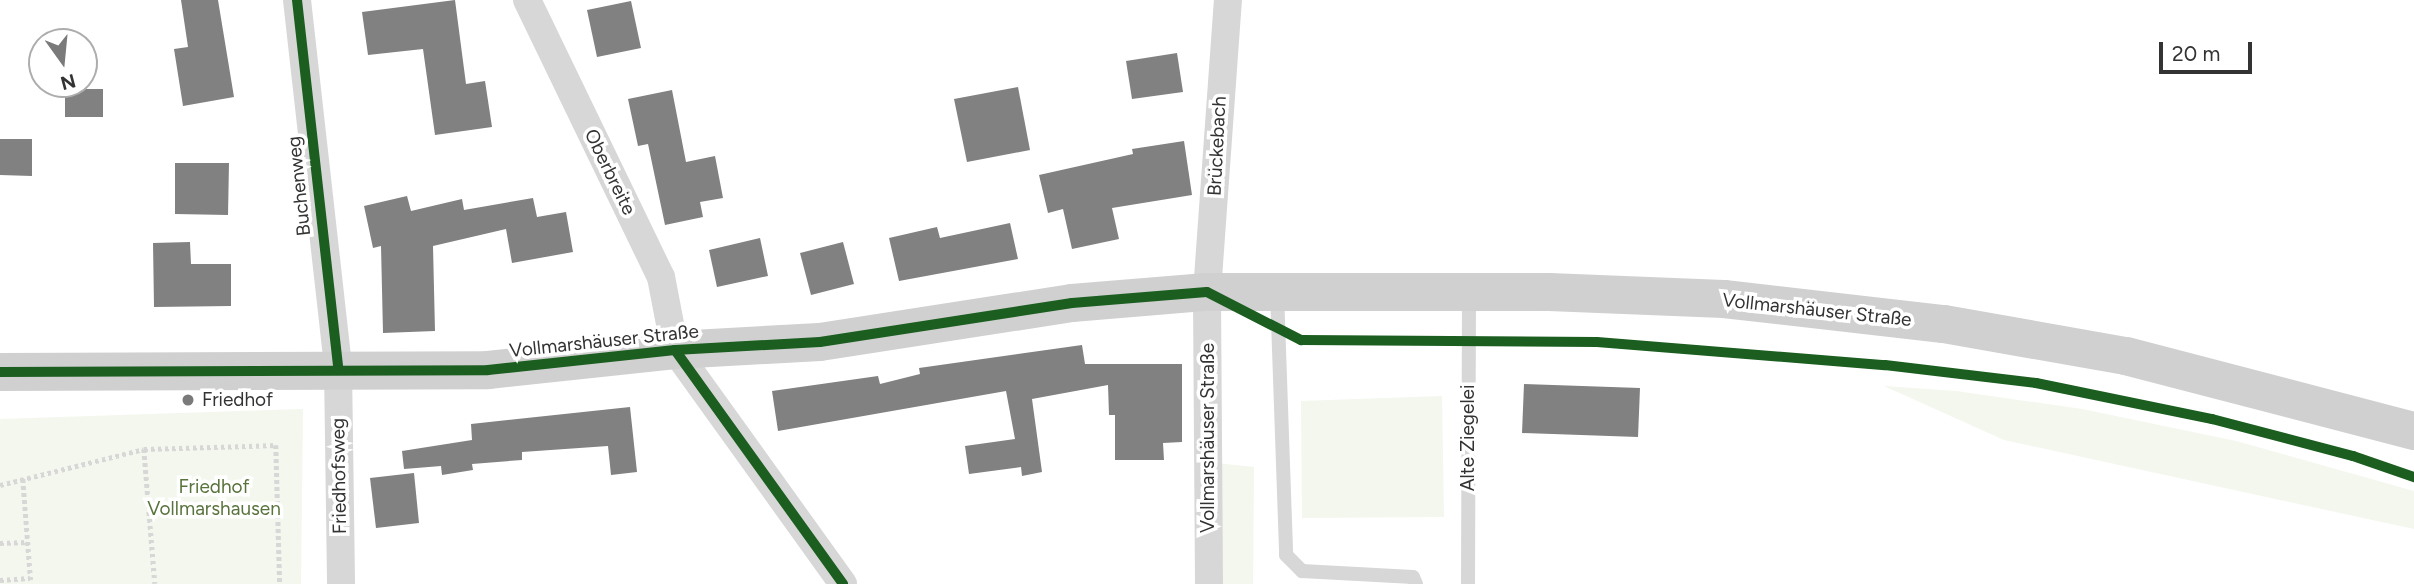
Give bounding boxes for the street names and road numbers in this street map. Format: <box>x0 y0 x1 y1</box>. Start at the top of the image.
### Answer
street label: Brückebach <box>1203 95 1231 197</box>
street label: Oberbreite <box>579 125 641 219</box>
street label: Buchenweg <box>282 135 316 237</box>
street label: Vollmarshäuser Straße <box>1721 289 1913 331</box>
street label: Vollmarshäuser Straße <box>508 320 700 362</box>
street label: Vollmarshäuser Straße <box>1197 343 1219 533</box>
street label: Alte Ziegelei <box>1457 385 1479 491</box>
street label: Friedhofsweg <box>327 418 351 534</box>

